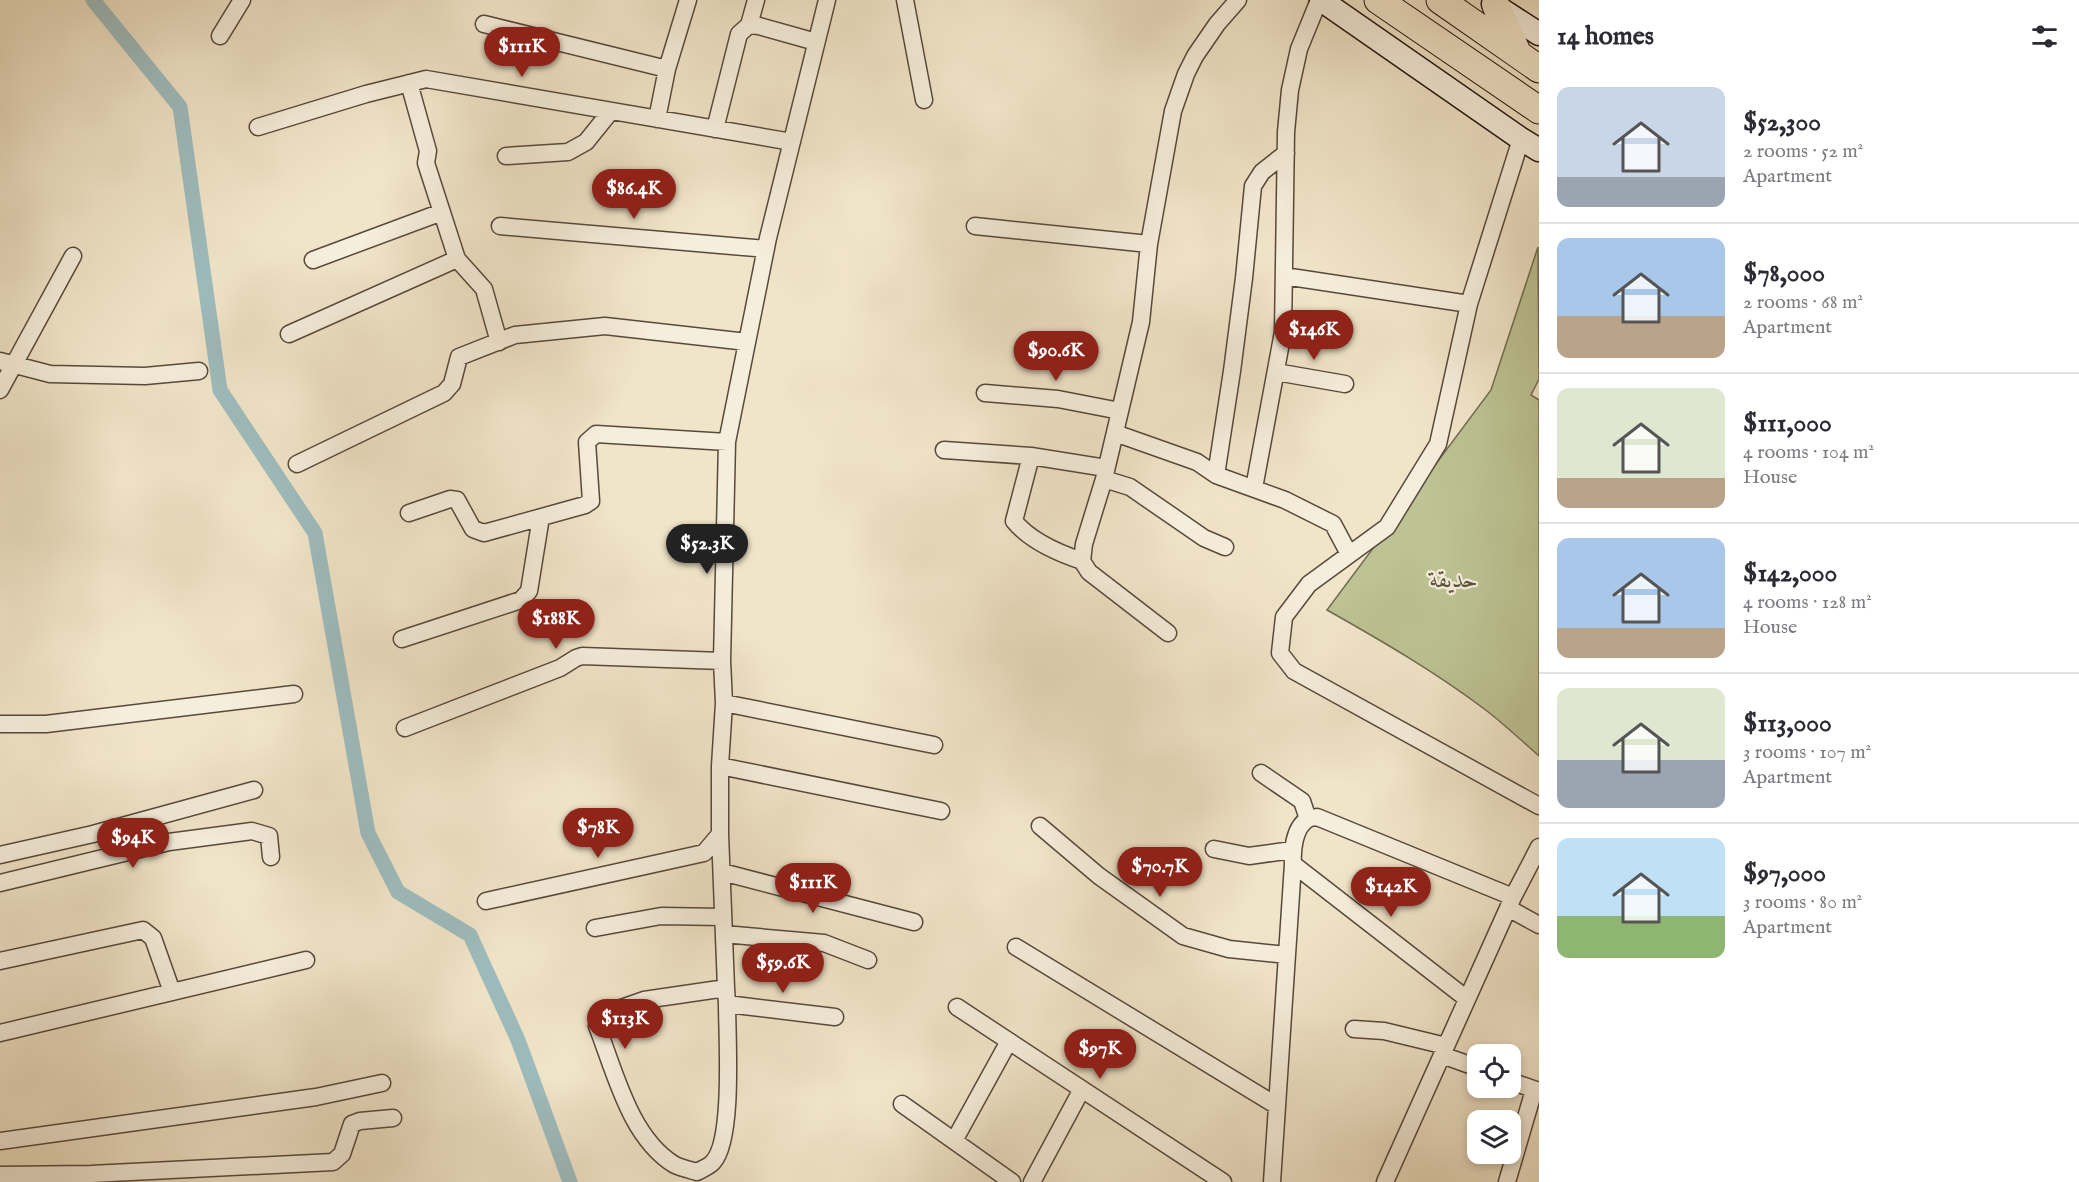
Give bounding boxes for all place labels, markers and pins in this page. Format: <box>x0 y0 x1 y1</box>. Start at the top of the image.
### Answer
pin: $111K <box>480 27 564 78</box>
pin: $86.4K <box>585 169 683 220</box>
pin: $146K <box>1272 310 1356 361</box>
pin: $90.6K <box>1007 331 1105 382</box>
pin: $52.3K <box>658 524 756 575</box>
pin: $188K <box>514 599 598 650</box>
pin: $78K <box>562 808 634 859</box>
pin: $94K <box>97 818 169 869</box>
pin: $70.7K <box>1111 847 1209 898</box>
pin: $111K <box>771 863 855 914</box>
pin: $142K <box>1349 867 1433 918</box>
pin: $59.6K <box>734 943 832 994</box>
pin: $113K <box>583 999 667 1050</box>
pin: $97K <box>1064 1029 1136 1080</box>

